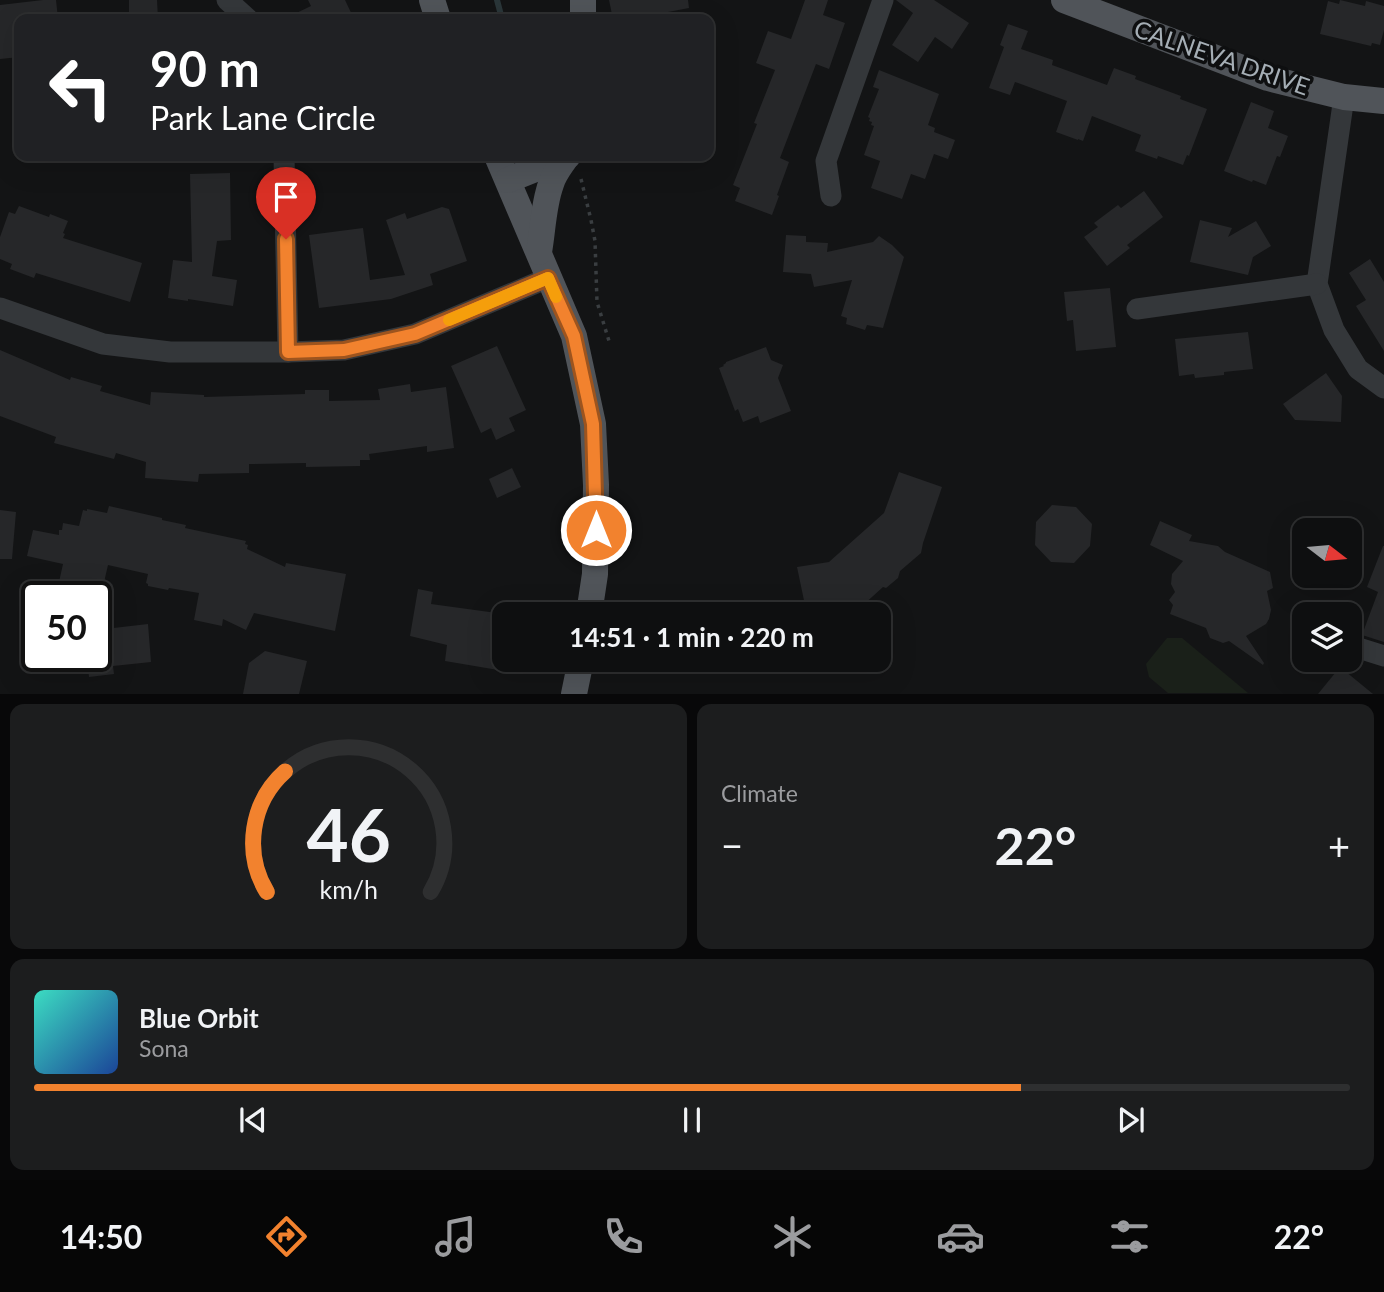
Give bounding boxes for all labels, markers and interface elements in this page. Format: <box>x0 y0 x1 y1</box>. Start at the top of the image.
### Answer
street label: CALNEVA DRIVE <box>1131 13 1313 101</box>
text: 90 m <box>150 39 260 97</box>
icon: left <box>35 42 126 133</box>
text: Park Lane Circle <box>150 98 376 137</box>
pin <box>256 167 316 239</box>
icon: arrive <box>267 178 305 216</box>
position arrow <box>559 493 633 567</box>
north arrow <box>1292 518 1362 588</box>
map controls <box>1292 518 1362 672</box>
speed limit sign: 50 <box>21 581 112 672</box>
button: layers <box>1292 602 1362 672</box>
text: 14:51 · 1 min · 220 m <box>569 621 814 653</box>
text: Climate <box>721 779 798 807</box>
text: 46 <box>306 791 391 879</box>
text: 22° <box>995 814 1076 876</box>
text: − <box>721 822 743 868</box>
text: + <box>1328 822 1350 868</box>
text: km/h <box>319 874 378 904</box>
text: Blue Orbit <box>139 1002 259 1034</box>
text: Sona <box>139 1034 189 1062</box>
icon: previous <box>234 1101 272 1139</box>
icon: pause <box>673 1101 711 1139</box>
icon: next <box>1112 1101 1150 1139</box>
icon: directions <box>262 1212 311 1261</box>
icon: music <box>431 1212 480 1261</box>
icon: phone <box>599 1212 648 1261</box>
icon: climate <box>768 1212 817 1261</box>
icon: car <box>936 1212 985 1261</box>
icon: filters <box>1105 1212 1154 1261</box>
text: 14:50 <box>60 1217 142 1256</box>
text: 22° <box>1274 1217 1324 1256</box>

